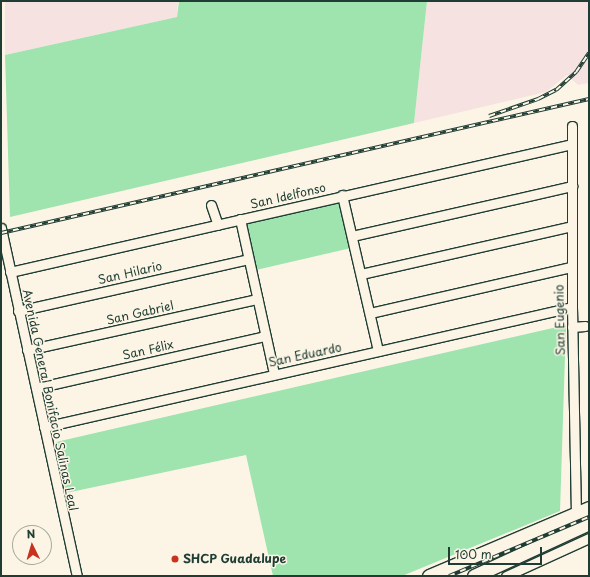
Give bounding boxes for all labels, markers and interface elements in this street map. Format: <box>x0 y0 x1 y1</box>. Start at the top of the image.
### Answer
street label: San Idelfonso <box>249 180 327 212</box>
street label: San Hilario <box>97 259 163 287</box>
street label: San Eugenio <box>552 285 568 355</box>
street label: Avenida General Bonifacio Salinas Leal <box>19 288 81 512</box>
street label: San Gabriel <box>105 298 175 328</box>
street label: San Félix <box>121 337 175 363</box>
street label: San Eduardo <box>267 340 343 370</box>
north arrow <box>12 525 52 565</box>
text: N <box>26 525 36 542</box>
scale bar <box>450 539 544 565</box>
text: 100 m <box>455 545 492 563</box>
place label: SHCP Guadalupe <box>183 552 287 566</box>
marker: SHCP Guadalupe <box>170 554 180 564</box>

